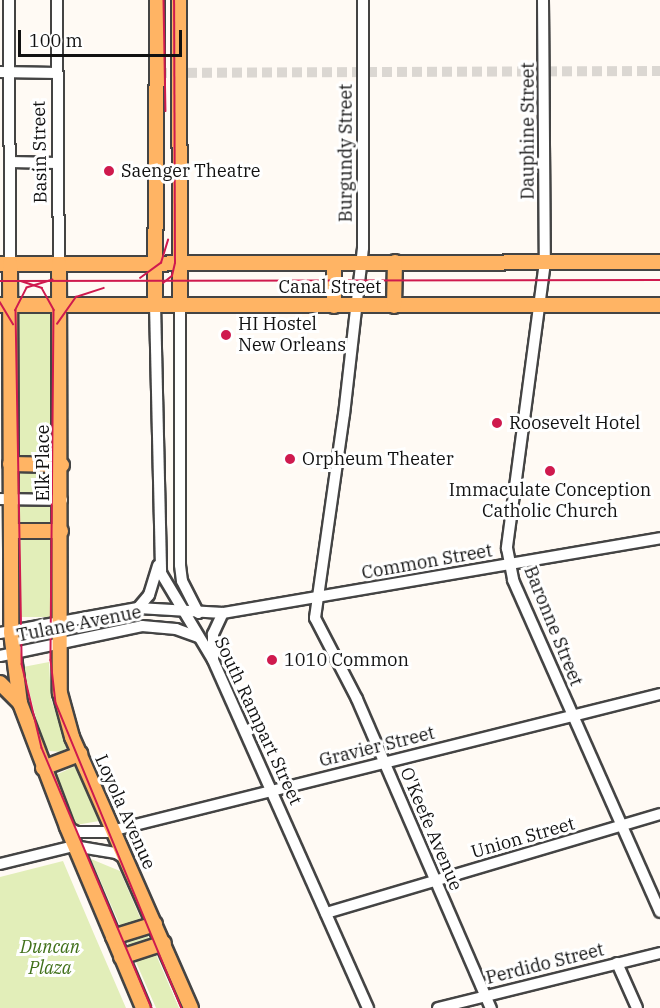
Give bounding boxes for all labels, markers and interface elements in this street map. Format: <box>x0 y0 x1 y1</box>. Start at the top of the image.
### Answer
scale bar <box>21 18 184 56</box>
text: 100 m <box>29 29 83 52</box>
street label: Dauphine Street <box>517 62 539 200</box>
street label: Burgundy Street <box>335 84 357 222</box>
street label: Basin Street <box>28 101 52 203</box>
place label: Saenger Theatre <box>121 160 260 182</box>
marker: Saenger Theatre <box>102 164 116 178</box>
street label: Canal Street <box>279 276 381 298</box>
place label: HI Hostel New Orleans <box>238 314 346 356</box>
marker: HI Hostel New Orleans <box>219 328 233 342</box>
place label: Roosevelt Hotel <box>509 412 640 434</box>
marker: Roosevelt Hotel <box>490 416 504 430</box>
street label: Elk Place <box>32 425 54 501</box>
place label: Orpheum Theater <box>302 448 454 470</box>
marker: Orpheum Theater <box>283 452 297 466</box>
marker: Immaculate Conception Catholic Church <box>543 464 557 478</box>
place label: Immaculate Conception Catholic Church <box>449 480 651 522</box>
street label: Common Street <box>360 540 494 584</box>
street label: Baronne Street <box>519 563 587 689</box>
street label: Tulane Avenue <box>15 601 143 647</box>
street label: South Rampart Street <box>210 634 306 808</box>
place label: 1010 Common <box>284 649 409 671</box>
marker: 1010 Common <box>265 653 279 667</box>
street label: Gravier Street <box>317 722 437 772</box>
street label: Loyola Avenue <box>90 751 160 873</box>
street label: O'Keefe Avenue <box>395 764 467 894</box>
street label: Union Street <box>469 813 577 863</box>
park label: Duncan Plaza <box>20 937 80 980</box>
street label: Perdido Street <box>484 939 606 989</box>

